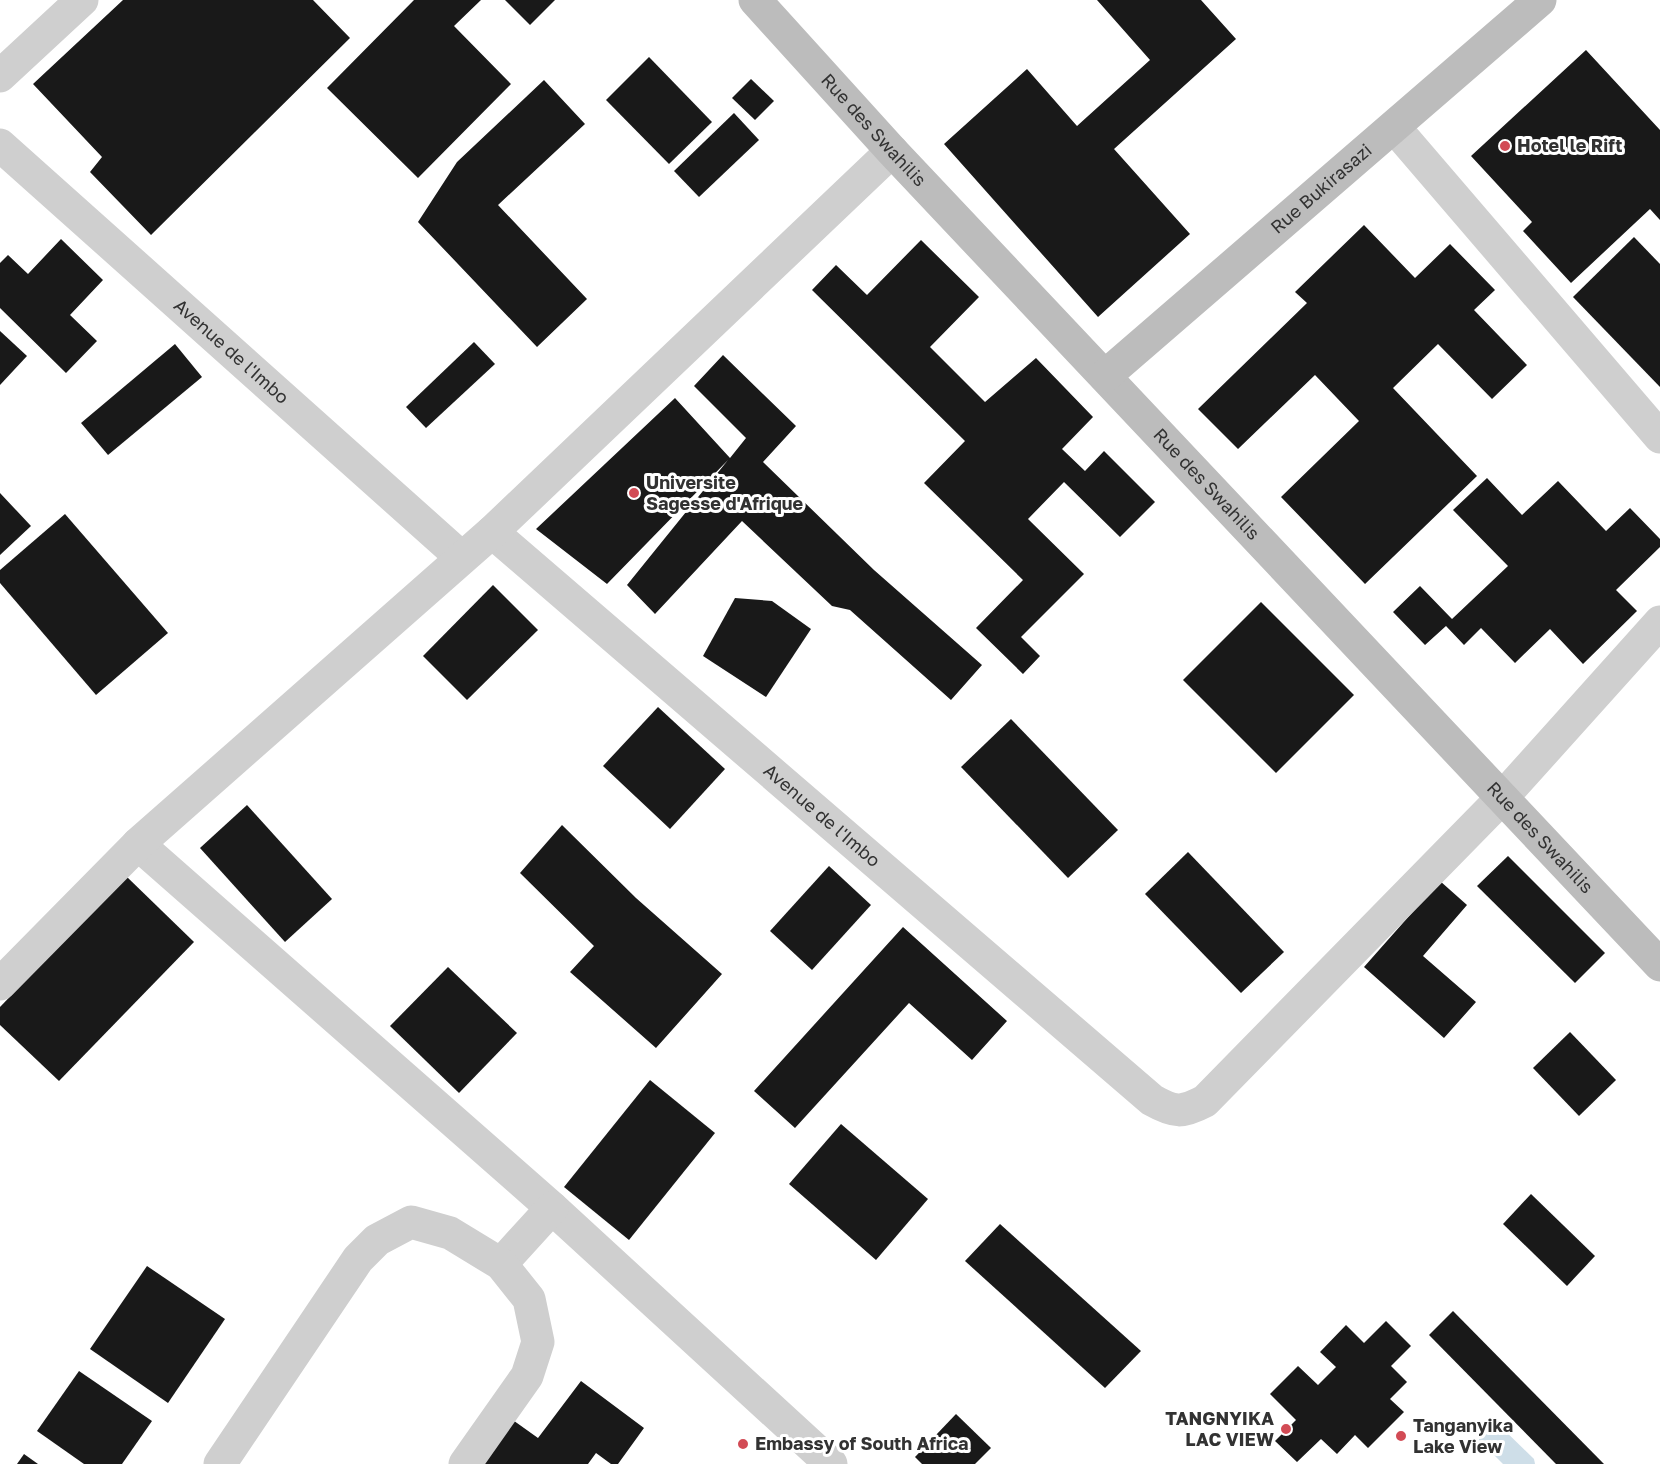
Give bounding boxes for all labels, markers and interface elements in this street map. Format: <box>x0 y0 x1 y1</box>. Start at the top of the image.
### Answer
street label: Rue des Swahilis <box>817 69 931 190</box>
place label: Hotel le Rift <box>1517 134 1622 156</box>
street label: Rue Bukirasazi <box>1266 139 1376 238</box>
marker: Hotel le Rift <box>1498 139 1512 153</box>
street label: Avenue de l'Imbo <box>170 294 294 408</box>
street label: Rue des Swahilis <box>1149 423 1265 544</box>
place label: Universite Sagesse d'Afrique <box>646 471 803 514</box>
marker: Universite Sagesse d'Afrique <box>627 486 641 500</box>
street label: Avenue de l'Imbo <box>760 759 885 871</box>
street label: Rue des Swahilis <box>1483 777 1598 897</box>
place label: TANGNYIKA LAC VIEW <box>1165 1407 1274 1450</box>
place label: Tanganyika Lake View <box>1413 1414 1513 1457</box>
marker: TANGNYIKA LAC VIEW <box>1279 1422 1293 1436</box>
marker: Tanganyika Lake View <box>1394 1429 1408 1443</box>
place label: Embassy of South Africa <box>755 1432 969 1454</box>
marker: Embassy of South Africa <box>736 1437 750 1451</box>

